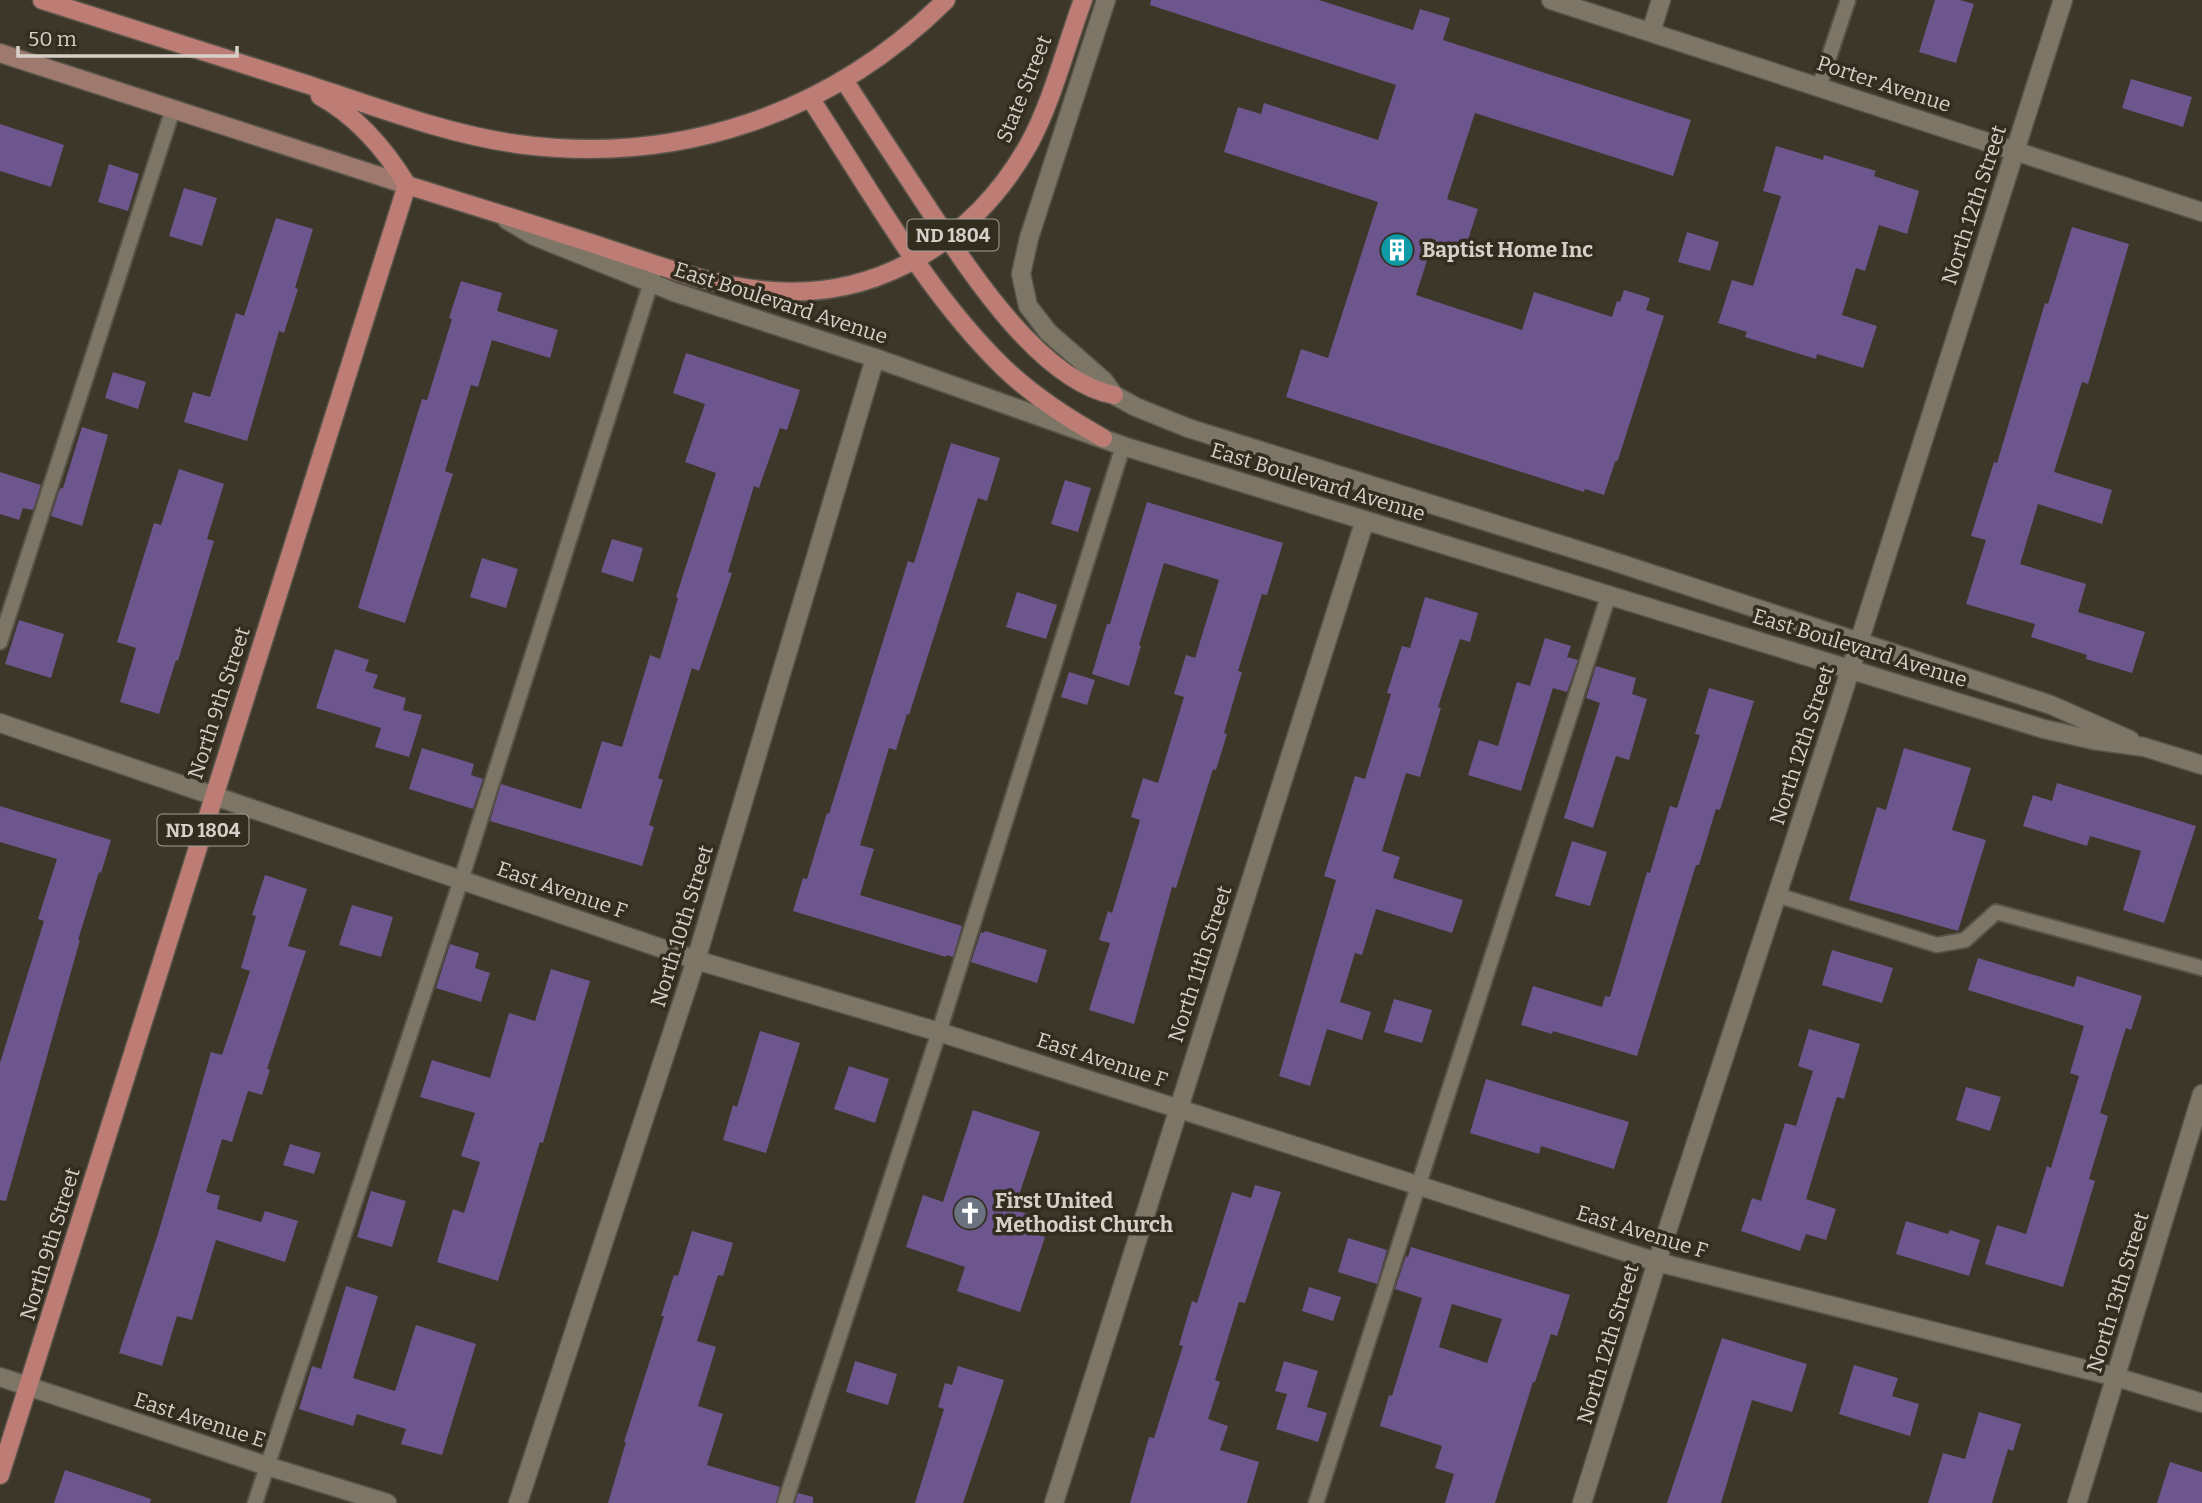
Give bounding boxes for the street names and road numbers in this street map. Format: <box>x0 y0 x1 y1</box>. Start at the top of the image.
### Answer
street label: State Street <box>991 31 1057 146</box>
street label: Porter Avenue <box>1814 50 1954 118</box>
street label: North 12th Street <box>1936 122 2012 288</box>
road number: ND 1804 <box>908 219 998 250</box>
street label: East Boulevard Avenue <box>671 256 891 350</box>
street label: East Boulevard Avenue <box>1208 437 1428 527</box>
street label: East Boulevard Avenue <box>1750 603 1970 693</box>
street label: North 9th Street <box>182 623 256 782</box>
street label: North 12th Street <box>1764 662 1840 828</box>
road number: ND 1804 <box>158 814 248 846</box>
street label: North 10th Street <box>645 841 719 1010</box>
street label: East Avenue F <box>494 856 631 924</box>
street label: North 11th Street <box>1162 882 1238 1046</box>
street label: East Avenue F <box>1033 1027 1171 1093</box>
street label: North 9th Street <box>14 1164 86 1324</box>
street label: East Avenue F <box>1573 1200 1711 1264</box>
street label: North 13th Street <box>2081 1208 2155 1375</box>
street label: North 12th Street <box>1571 1260 1645 1427</box>
street label: East Avenue E <box>131 1386 269 1454</box>

